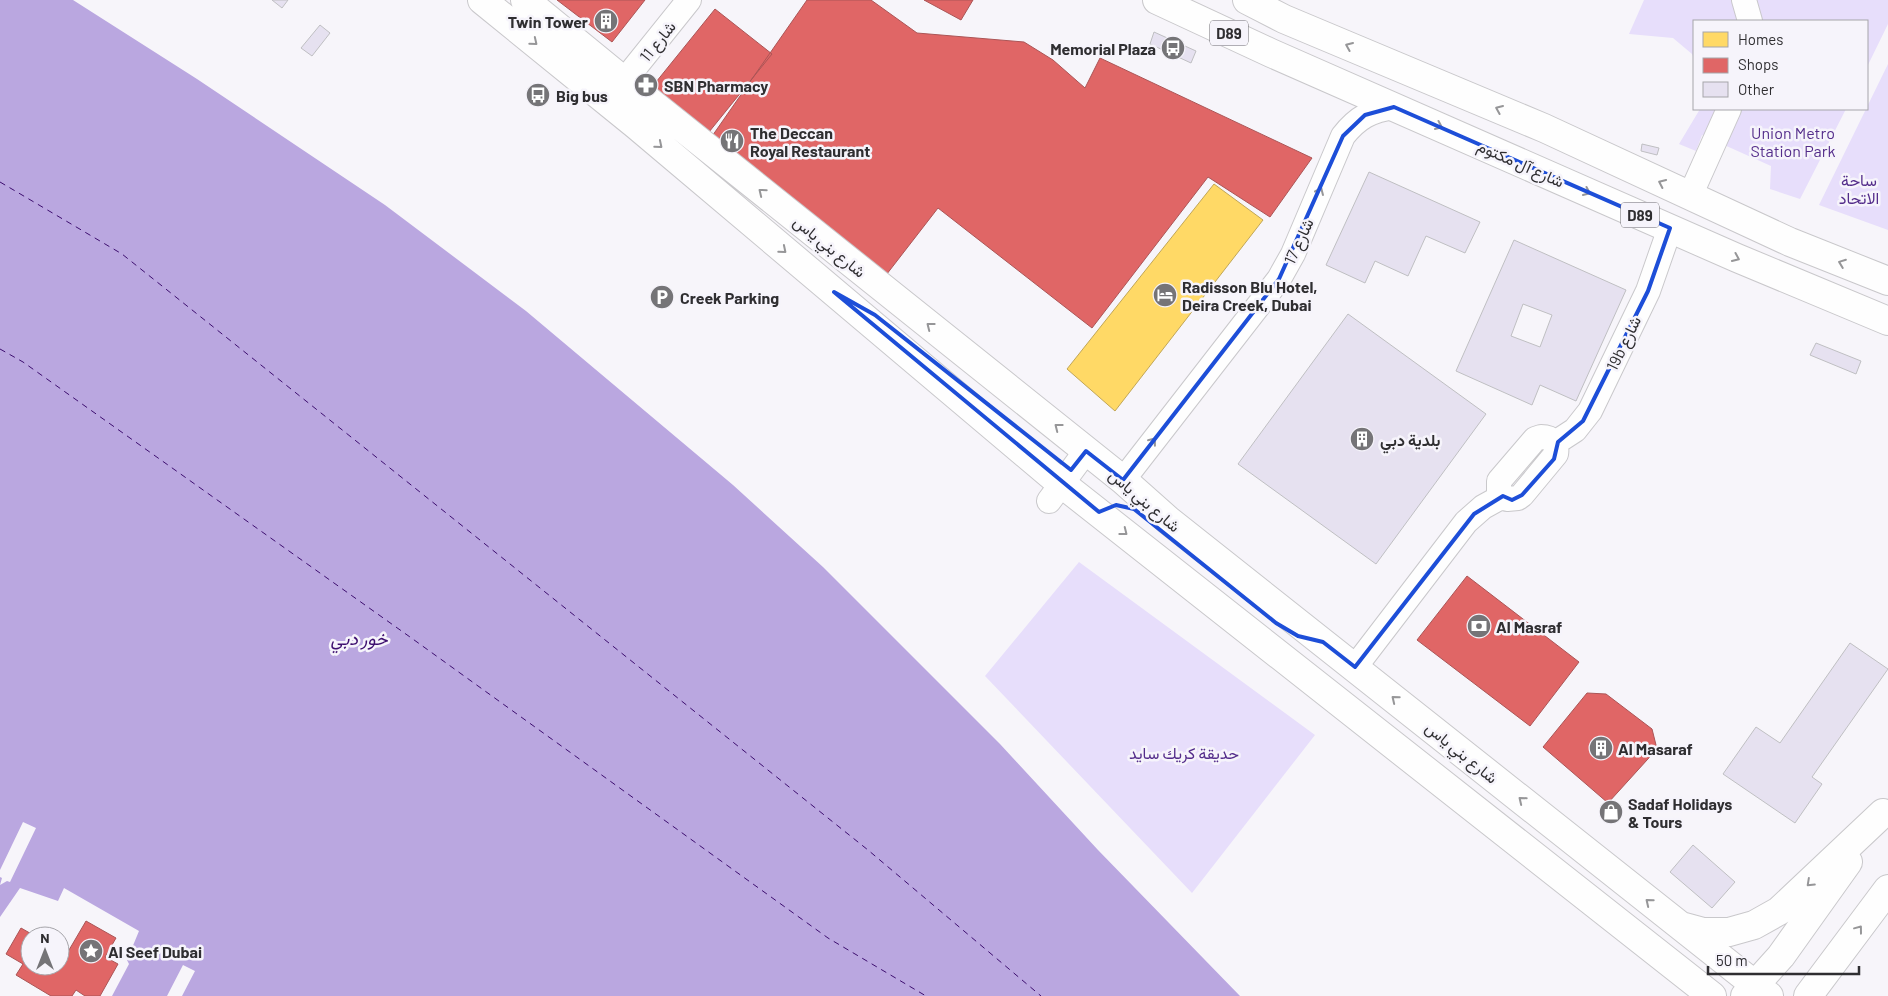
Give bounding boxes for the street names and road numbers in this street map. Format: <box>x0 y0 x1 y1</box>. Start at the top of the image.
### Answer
street label: شارع 11 <box>635 17 681 67</box>
road number: D89 <box>1210 20 1248 46</box>
street label: شارع آل مكتوم <box>1474 135 1567 193</box>
road number: D89 <box>1621 202 1659 228</box>
street label: شارع بني ياس <box>787 211 870 285</box>
street label: شارع 17 <box>1279 215 1320 268</box>
street label: 19b شارع <box>1602 313 1647 375</box>
street label: شارع بني ياس <box>1102 465 1184 539</box>
street label: شارع بني ياس <box>1419 717 1502 791</box>

